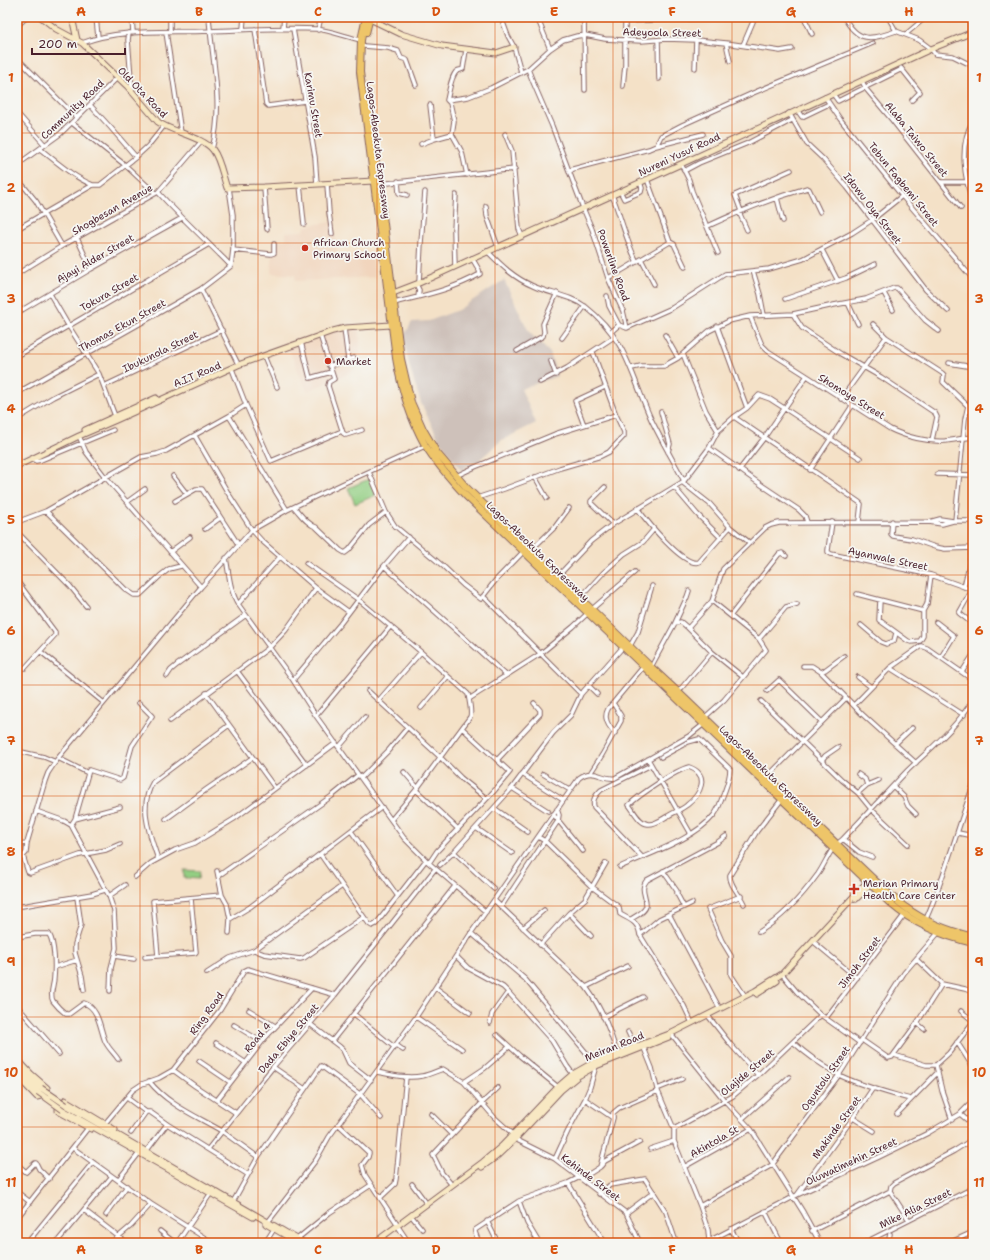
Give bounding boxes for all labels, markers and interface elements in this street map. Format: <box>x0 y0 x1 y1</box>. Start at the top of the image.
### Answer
text: A <box>76 3 86 20</box>
text: B <box>195 3 203 20</box>
text: C <box>314 3 322 20</box>
text: D <box>431 3 441 20</box>
text: E <box>550 3 559 20</box>
text: F <box>668 3 676 20</box>
text: G <box>786 3 797 20</box>
text: H <box>904 3 914 20</box>
street label: Adeyoola Street <box>622 25 702 40</box>
scale bar <box>32 30 125 56</box>
text: 200 m <box>38 36 77 52</box>
street label: Old Ota Road <box>115 64 171 121</box>
text: 1 <box>8 69 14 86</box>
text: 1 <box>976 69 982 86</box>
street label: Karimu Street <box>301 71 326 139</box>
street label: Community Road <box>38 76 107 142</box>
street label: Lagos-Abeokuta Expressway <box>364 81 393 220</box>
street label: Alaba Taiwo Street <box>882 99 951 180</box>
street label: Nureni Yusuf Road <box>636 129 723 179</box>
street label: Tebun Fagbemi Street <box>866 140 942 229</box>
street label: Idowu Oya Street <box>841 170 905 247</box>
text: 2 <box>6 179 16 196</box>
text: 2 <box>974 179 984 196</box>
street label: Shogbesan Avenue <box>70 181 155 238</box>
street label: Powerline Road <box>594 227 633 304</box>
street label: Ajayi Alder Street <box>54 231 136 286</box>
place label: African Church Primary School <box>313 236 385 261</box>
marker: African Church Primary School <box>300 243 310 253</box>
street label: Tokura Street <box>78 270 141 314</box>
text: 3 <box>6 290 16 307</box>
text: 3 <box>974 290 984 307</box>
street label: Thomas Ekun Street <box>77 296 168 355</box>
street label: Ibukunola Street <box>120 328 200 375</box>
place label: Market <box>336 355 371 368</box>
marker: Market <box>323 356 333 366</box>
street label: A.I.T Road <box>171 358 224 390</box>
street label: Shomoye Street <box>816 371 888 422</box>
text: 4 <box>6 400 16 417</box>
text: 4 <box>974 400 984 417</box>
street label: Lagos-Abeokuta Expressway <box>483 499 592 604</box>
text: 5 <box>7 511 15 528</box>
text: 5 <box>975 511 983 528</box>
street label: Ayanwale Street <box>847 544 929 573</box>
text: 6 <box>6 622 16 639</box>
text: 6 <box>974 622 984 639</box>
street label: Lagos-Abeokuta Expressway <box>716 723 825 828</box>
text: 7 <box>6 732 16 749</box>
text: 7 <box>974 732 984 749</box>
text: 8 <box>6 843 16 860</box>
text: 8 <box>974 843 984 860</box>
place label: Merian Primary Health Care Center <box>863 877 956 902</box>
marker: Merian Primary Health Care Center <box>848 883 860 895</box>
street label: Jimoh Street <box>835 934 883 991</box>
text: 9 <box>6 953 16 970</box>
text: 9 <box>974 953 984 970</box>
street label: Ring Road <box>186 989 227 1037</box>
street label: Dada Ebiye Street <box>255 1001 321 1076</box>
street label: Road 4 <box>241 1020 274 1055</box>
street label: Meiran Road <box>583 1028 646 1064</box>
street label: Oguntolu Street <box>798 1043 853 1113</box>
street label: Olajide Street <box>718 1046 777 1099</box>
text: 10 <box>4 1064 18 1081</box>
text: 10 <box>972 1064 986 1081</box>
street label: Makinde Street <box>809 1093 864 1161</box>
street label: Akintola St <box>688 1122 741 1161</box>
street label: Oluwatimehin Street <box>803 1135 899 1188</box>
street label: Kehinde Street <box>558 1151 623 1204</box>
text: 11 <box>5 1174 17 1191</box>
text: 11 <box>973 1174 985 1191</box>
street label: Mike Alia Street <box>877 1185 953 1232</box>
text: A <box>76 1241 86 1258</box>
text: B <box>195 1241 203 1258</box>
text: C <box>314 1241 322 1258</box>
text: D <box>431 1241 441 1258</box>
text: E <box>550 1241 559 1258</box>
text: F <box>668 1241 676 1258</box>
text: G <box>786 1241 797 1258</box>
text: H <box>904 1241 914 1258</box>

